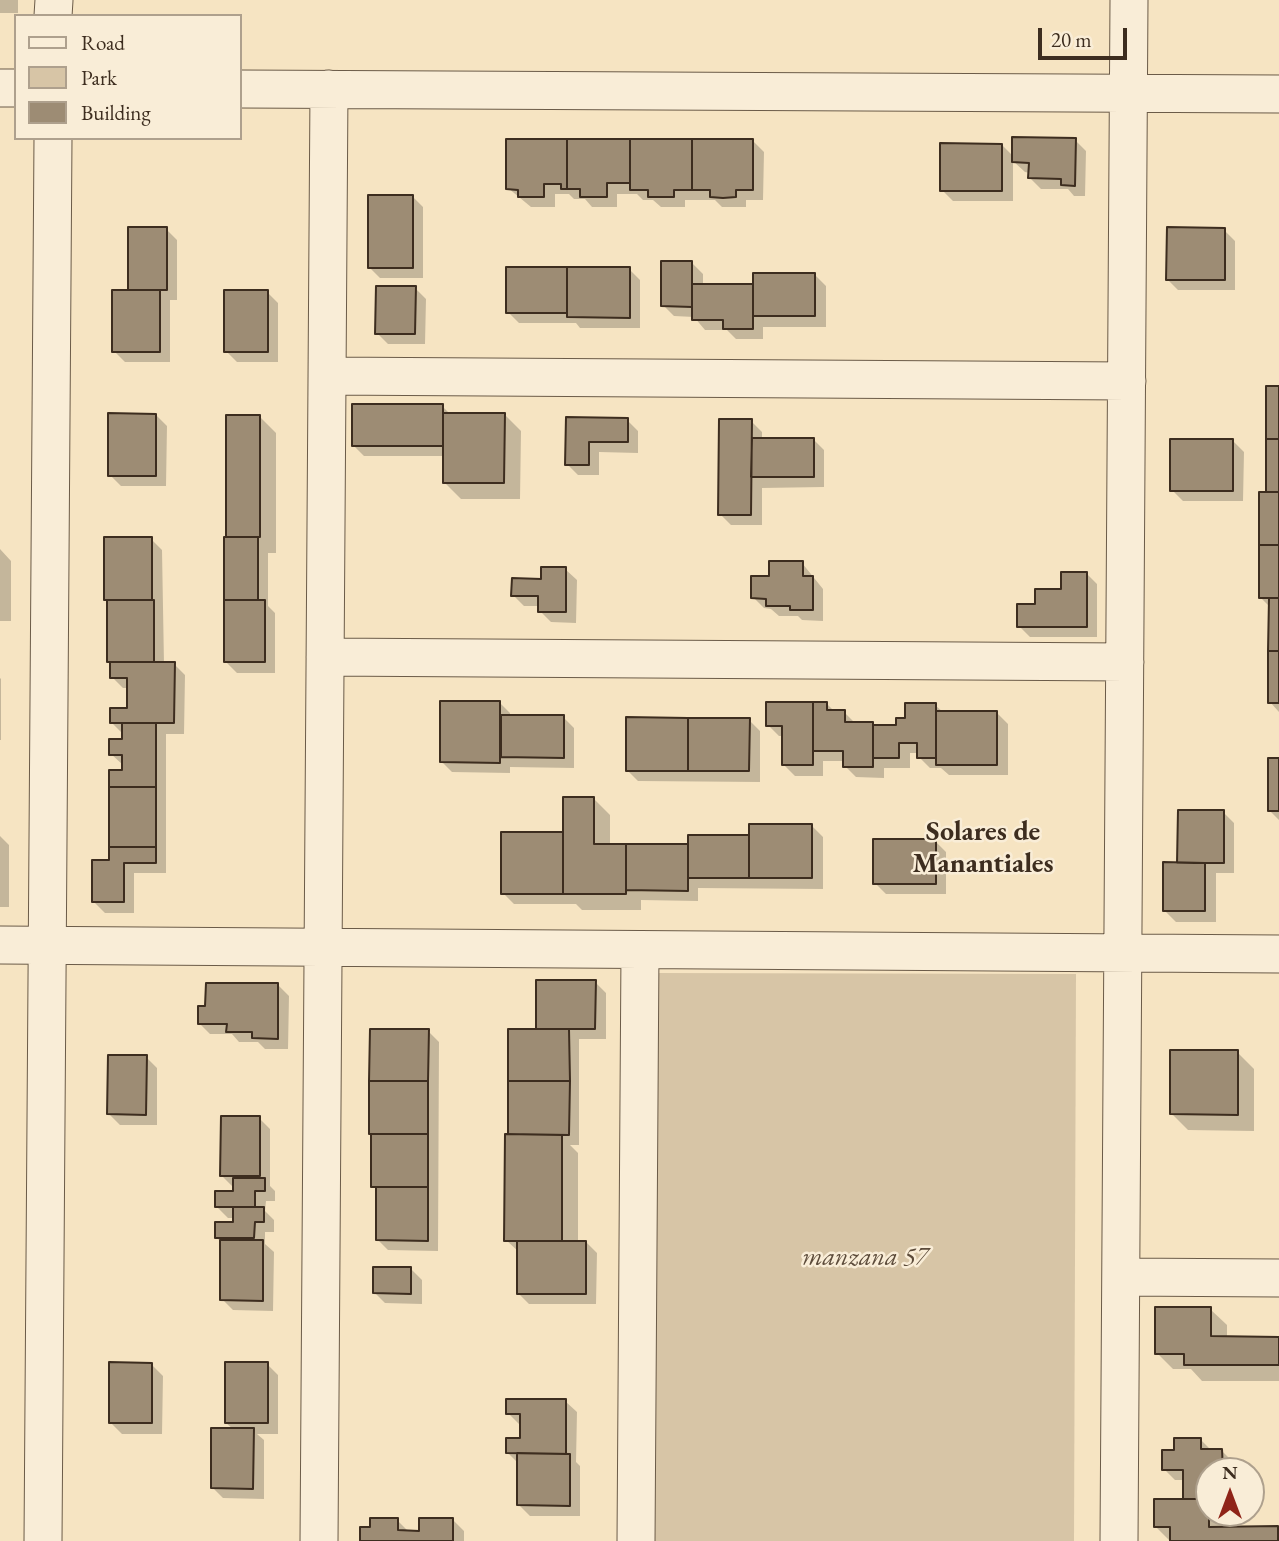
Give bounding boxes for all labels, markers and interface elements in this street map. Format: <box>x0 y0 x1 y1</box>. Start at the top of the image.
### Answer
legend <box>14 14 242 140</box>
scale bar <box>1041 14 1130 58</box>
text: 20 m <box>1051 26 1092 53</box>
text: Road <box>81 29 125 56</box>
text: Park <box>81 64 117 91</box>
text: Building <box>81 99 151 126</box>
district label: Solares de Manantiales <box>912 815 1054 881</box>
park label: manzana 57 <box>802 1242 928 1274</box>
north arrow <box>1195 1457 1265 1527</box>
text: N <box>1222 1460 1238 1485</box>

